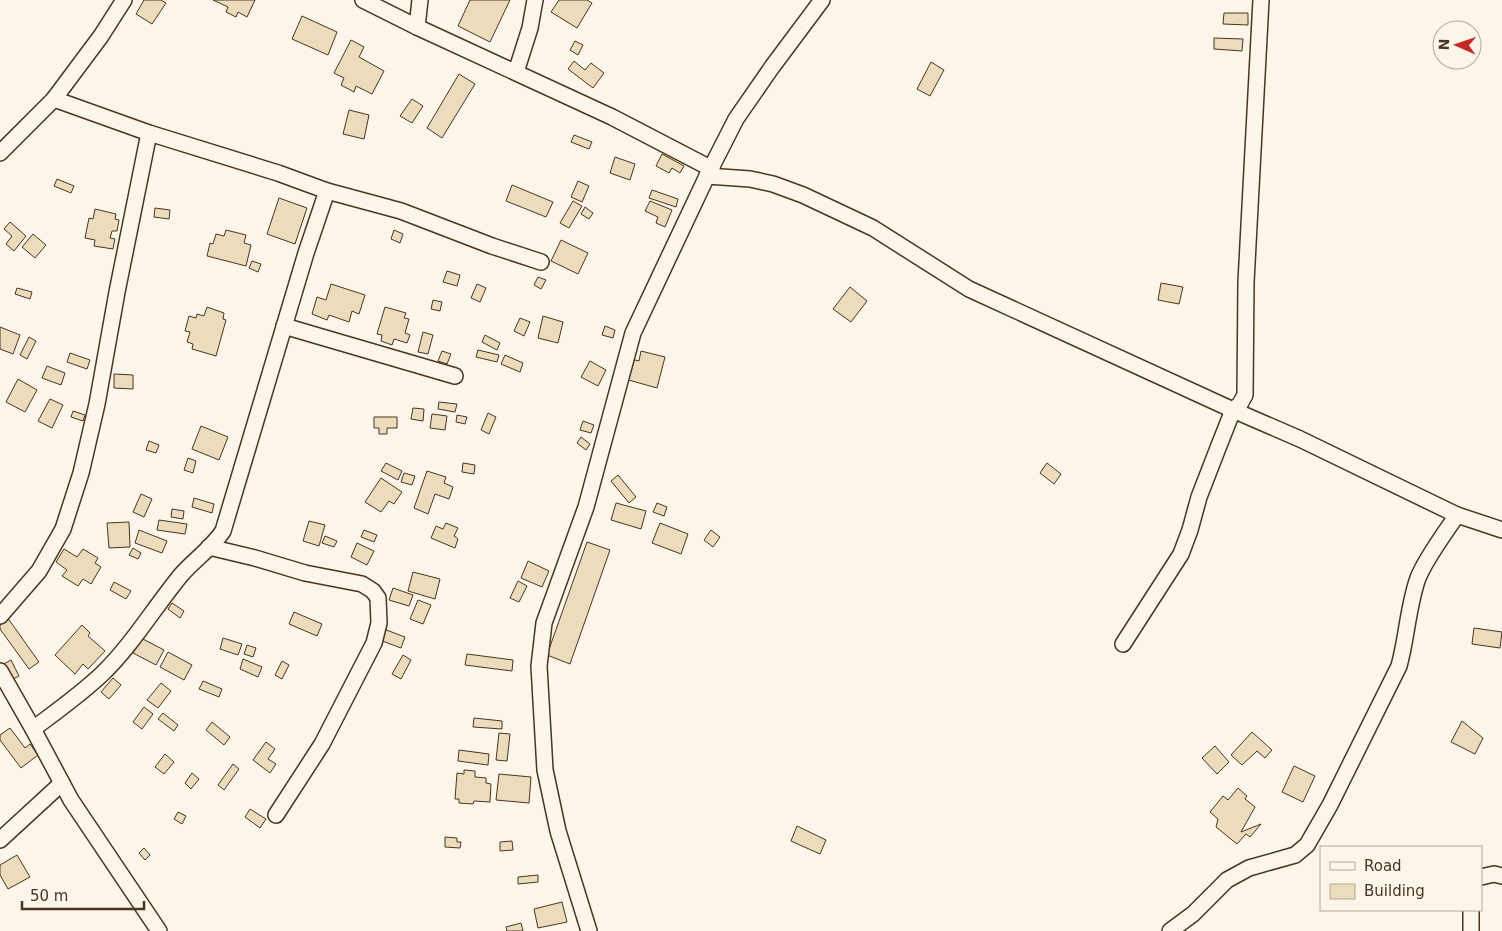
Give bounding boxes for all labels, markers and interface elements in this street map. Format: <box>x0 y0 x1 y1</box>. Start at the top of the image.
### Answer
north arrow <box>1432 20 1482 70</box>
text: N <box>1436 38 1452 51</box>
legend <box>1320 846 1482 911</box>
text: Road <box>1364 857 1402 875</box>
scale bar <box>22 878 145 910</box>
text: Building <box>1364 882 1425 900</box>
text: 50 m <box>30 887 68 905</box>

